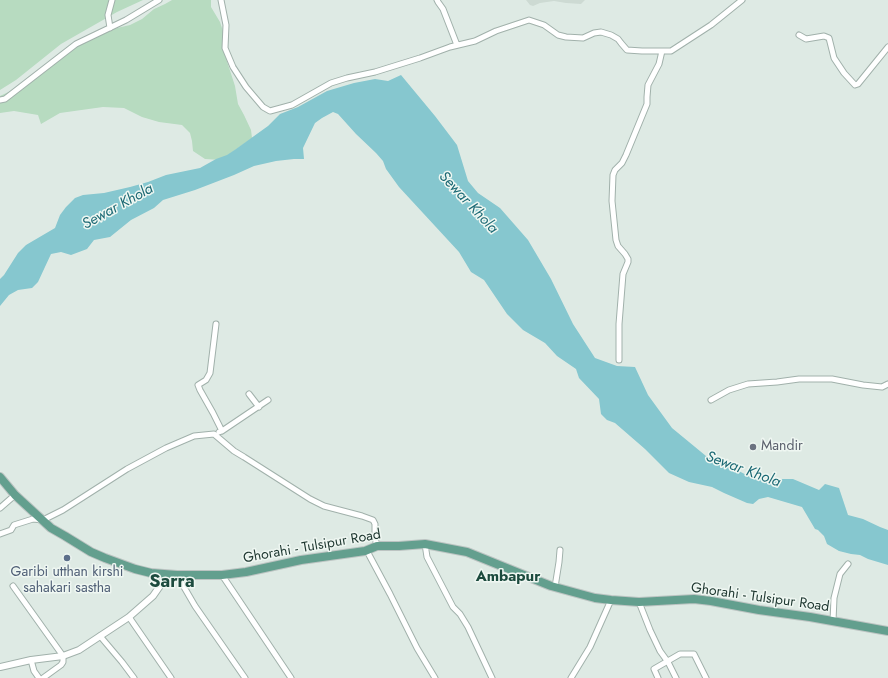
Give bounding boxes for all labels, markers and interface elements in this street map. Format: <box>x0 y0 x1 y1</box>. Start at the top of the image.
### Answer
water label: Sewar Khola <box>435 168 501 238</box>
water label: Sewar Khola <box>79 180 157 234</box>
place label: Mandir <box>761 439 803 455</box>
marker: Mandir <box>748 442 758 452</box>
water label: Sewar Khola <box>703 448 783 492</box>
street label: Ghorahi - Tulsipur Road <box>242 527 382 567</box>
marker: Garibi utthan kirshi sahakari sastha <box>62 553 72 563</box>
place label: Garibi utthan kirshi sahakari sastha <box>11 565 123 598</box>
district label: Ambapur <box>476 568 540 586</box>
district label: Sarra <box>149 572 195 594</box>
street label: Ghorahi - Tulsipur Road <box>690 580 830 616</box>

